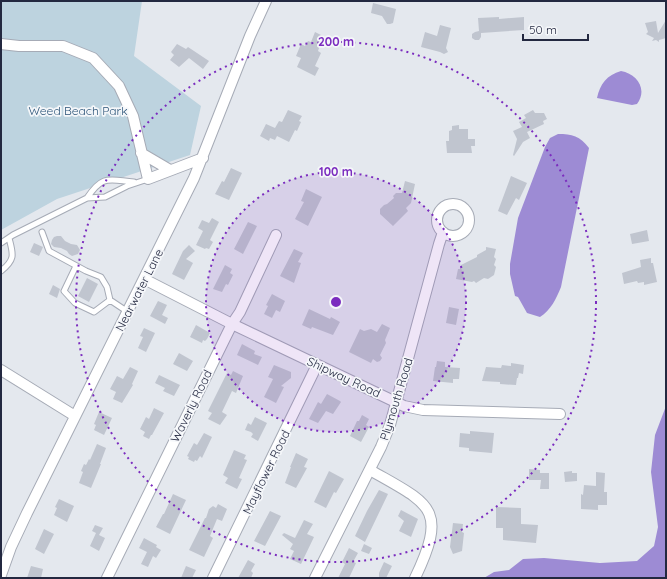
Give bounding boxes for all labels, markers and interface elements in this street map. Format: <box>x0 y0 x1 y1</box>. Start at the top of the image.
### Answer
scale bar <box>523 16 588 42</box>
text: 50 m <box>529 22 557 37</box>
text: 200 m <box>318 34 354 49</box>
park label: Weed Beach Park <box>28 103 128 118</box>
text: 100 m <box>319 164 353 179</box>
street label: Nearwater Lane <box>112 246 166 334</box>
centre of rings <box>329 295 343 309</box>
street label: Shipway Road <box>305 353 383 401</box>
street label: Plymouth Road <box>376 356 416 442</box>
street label: Waverly Road <box>167 367 215 445</box>
street label: Mayflower Road <box>239 427 293 517</box>

